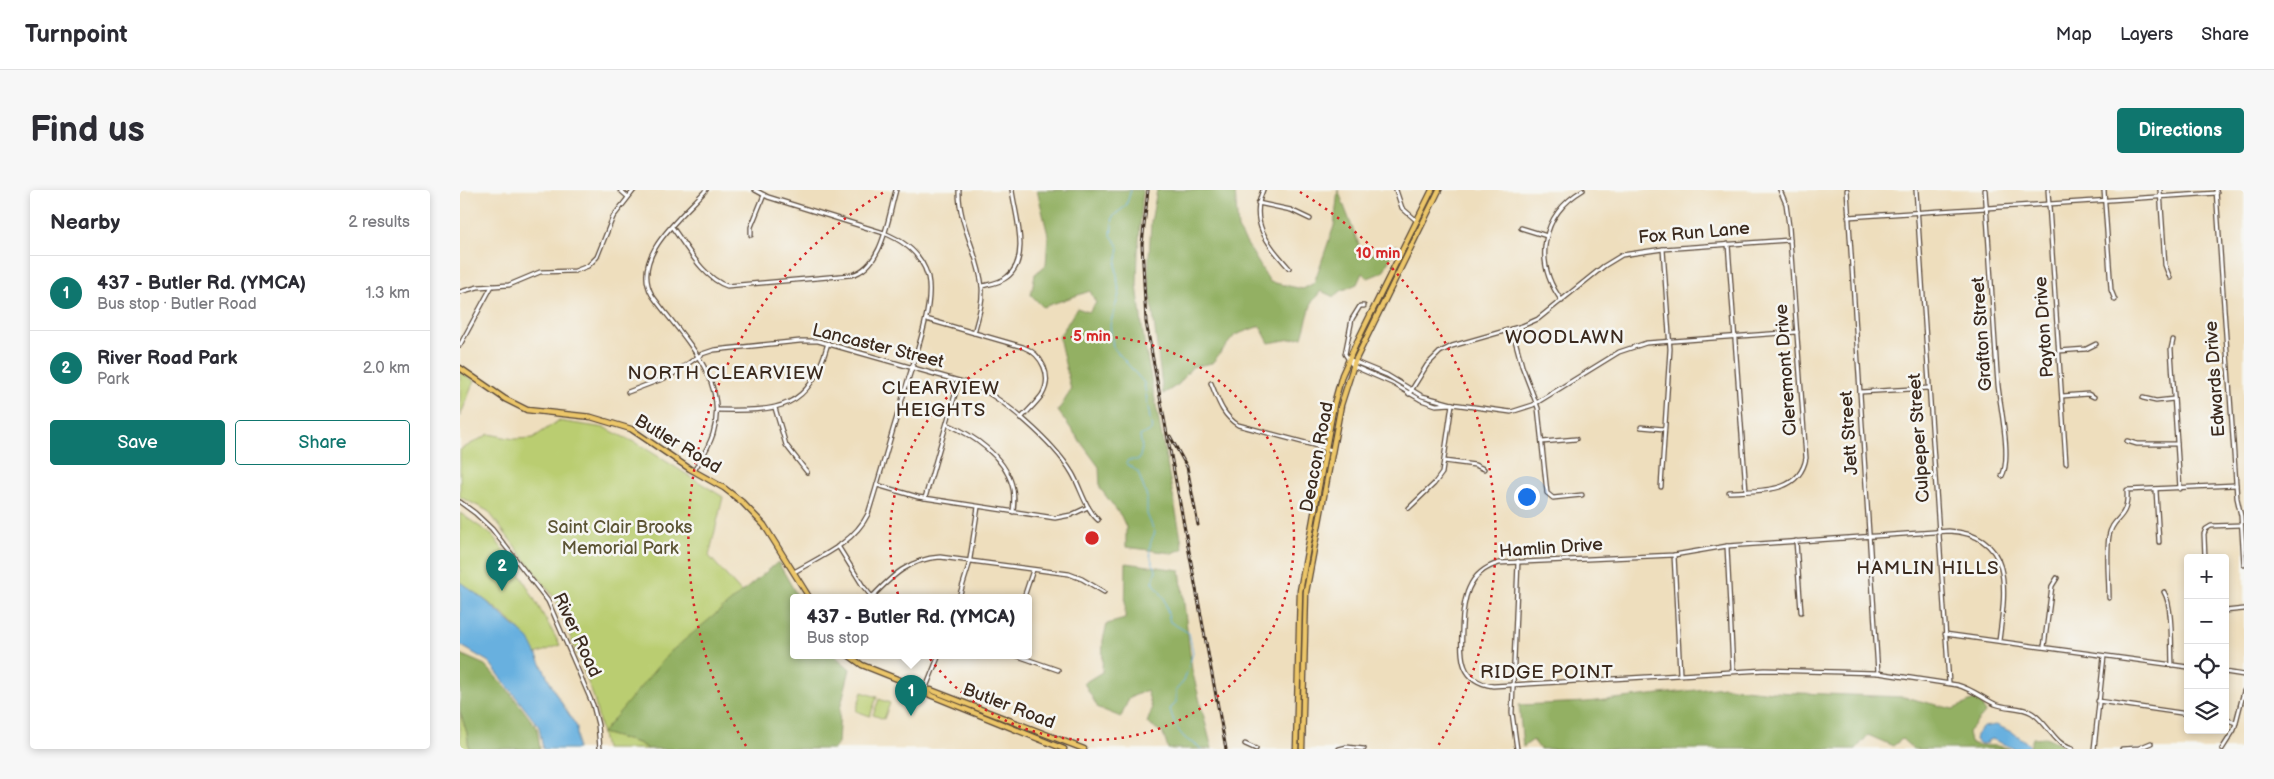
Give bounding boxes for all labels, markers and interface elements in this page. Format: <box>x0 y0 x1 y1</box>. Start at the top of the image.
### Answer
text: Turnpoint <box>25 20 128 49</box>
text: Map <box>2056 24 2092 45</box>
text: Layers <box>2120 24 2173 45</box>
text: Share <box>2201 24 2249 45</box>
button: Directions <box>2117 108 2244 153</box>
text: Find us <box>30 109 145 152</box>
text: Nearby <box>50 210 120 235</box>
text: 2 results <box>348 213 410 232</box>
street label: Fox Run Lane <box>1637 218 1751 248</box>
text: 10 min <box>1356 244 1400 263</box>
text: 437 - Butler Rd. (YMCA) <box>97 272 306 295</box>
street label: Payton Drive <box>2030 275 2058 378</box>
street label: Grafton Street <box>1967 276 1996 392</box>
text: 1 <box>63 284 69 303</box>
text: 1.3 km <box>365 284 410 303</box>
text: Bus stop · Butler Road <box>97 295 257 314</box>
street label: Cleremont Drive <box>1771 303 1801 437</box>
street label: Lancaster Street <box>810 319 946 373</box>
street label: Edwards Drive <box>2200 320 2230 438</box>
district label: WOODLAWN <box>1505 326 1625 349</box>
text: 5 min <box>1073 327 1111 346</box>
text: River Road Park <box>97 347 237 370</box>
text: 2 <box>61 359 71 378</box>
text: 2.0 km <box>363 359 410 378</box>
district label: NORTH CLEARVIEW <box>627 362 825 385</box>
text: Park <box>97 370 129 389</box>
street label: Culpeper Street <box>1904 372 1934 503</box>
district label: CLEARVIEW HEIGHTS <box>882 377 1000 422</box>
street label: Jett Street <box>1836 390 1862 476</box>
street label: Deacon Road <box>1296 400 1338 514</box>
street label: Butler Road <box>631 410 725 478</box>
button: Save <box>50 420 225 465</box>
button: Share <box>235 420 410 465</box>
your location <box>1514 484 1540 510</box>
park label: Saint Clair Brooks Memorial Park <box>548 517 693 559</box>
centre of rings <box>1083 529 1101 547</box>
street label: Hamlin Drive <box>1498 534 1604 562</box>
pin: 2 <box>486 550 518 591</box>
map controls <box>2184 554 2229 734</box>
button: + <box>2184 554 2229 599</box>
district label: HAMLIN HILLS <box>1856 557 2000 580</box>
street label: River Road <box>548 590 606 680</box>
popup <box>790 594 1032 659</box>
button: − <box>2184 599 2229 644</box>
text: 437 - Butler Rd. (YMCA) <box>806 606 1016 629</box>
text: Bus stop <box>806 629 869 648</box>
button: locate <box>2184 644 2229 689</box>
district label: RIDGE POINT <box>1480 661 1614 684</box>
pin: 1 <box>895 675 927 716</box>
street label: Butler Road <box>960 679 1058 733</box>
button: layers <box>2184 689 2229 734</box>

